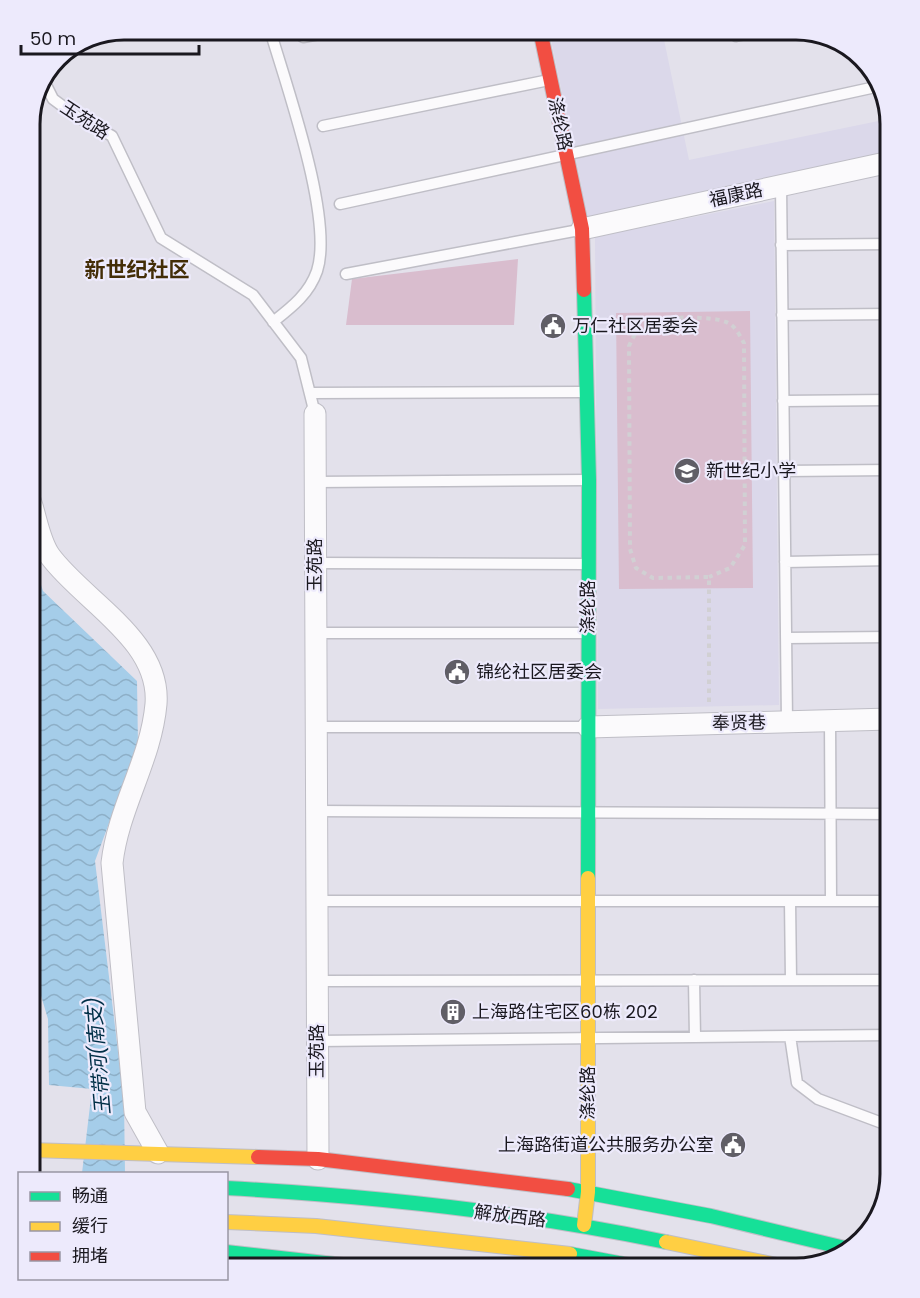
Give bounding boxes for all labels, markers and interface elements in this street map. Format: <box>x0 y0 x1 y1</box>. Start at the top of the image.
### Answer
scale bar <box>21 18 200 56</box>
text: 50 m <box>30 26 76 51</box>
street label: 玉苑路 <box>56 94 115 145</box>
street label: 涤纶路 <box>543 95 578 153</box>
street label: 福康路 <box>707 177 765 212</box>
district label: 新世纪社区 <box>85 255 190 284</box>
public building icon: 万仁社区居委会 <box>538 311 568 341</box>
place label: 万仁社区居委会 <box>572 313 698 338</box>
school or university icon: 新世纪小学 <box>672 456 702 486</box>
place label: 新世纪小学 <box>706 458 796 483</box>
street label: 玉苑路 <box>302 538 327 592</box>
street label: 涤纶路 <box>575 580 600 634</box>
public building icon: 锦纶社区居委会 <box>442 657 472 687</box>
place label: 锦纶社区居委会 <box>476 659 602 684</box>
street label: 奉贤巷 <box>712 710 766 735</box>
water label: 玉带河(南支) <box>79 996 117 1116</box>
building icon: 上海路住宅区60栋 202 <box>438 997 468 1027</box>
place label: 上海路住宅区60栋 202 <box>472 999 658 1024</box>
street label: 玉苑路 <box>304 1024 329 1078</box>
street label: 涤纶路 <box>575 1066 600 1120</box>
public building icon: 上海路街道公共服务办公室 <box>718 1130 748 1160</box>
place label: 上海路街道公共服务办公室 <box>498 1132 714 1157</box>
legend <box>18 1172 228 1280</box>
text: 畅通 <box>72 1183 108 1208</box>
street label: 解放西路 <box>473 1199 547 1232</box>
text: 缓行 <box>72 1213 108 1238</box>
text: 拥堵 <box>72 1243 108 1268</box>

